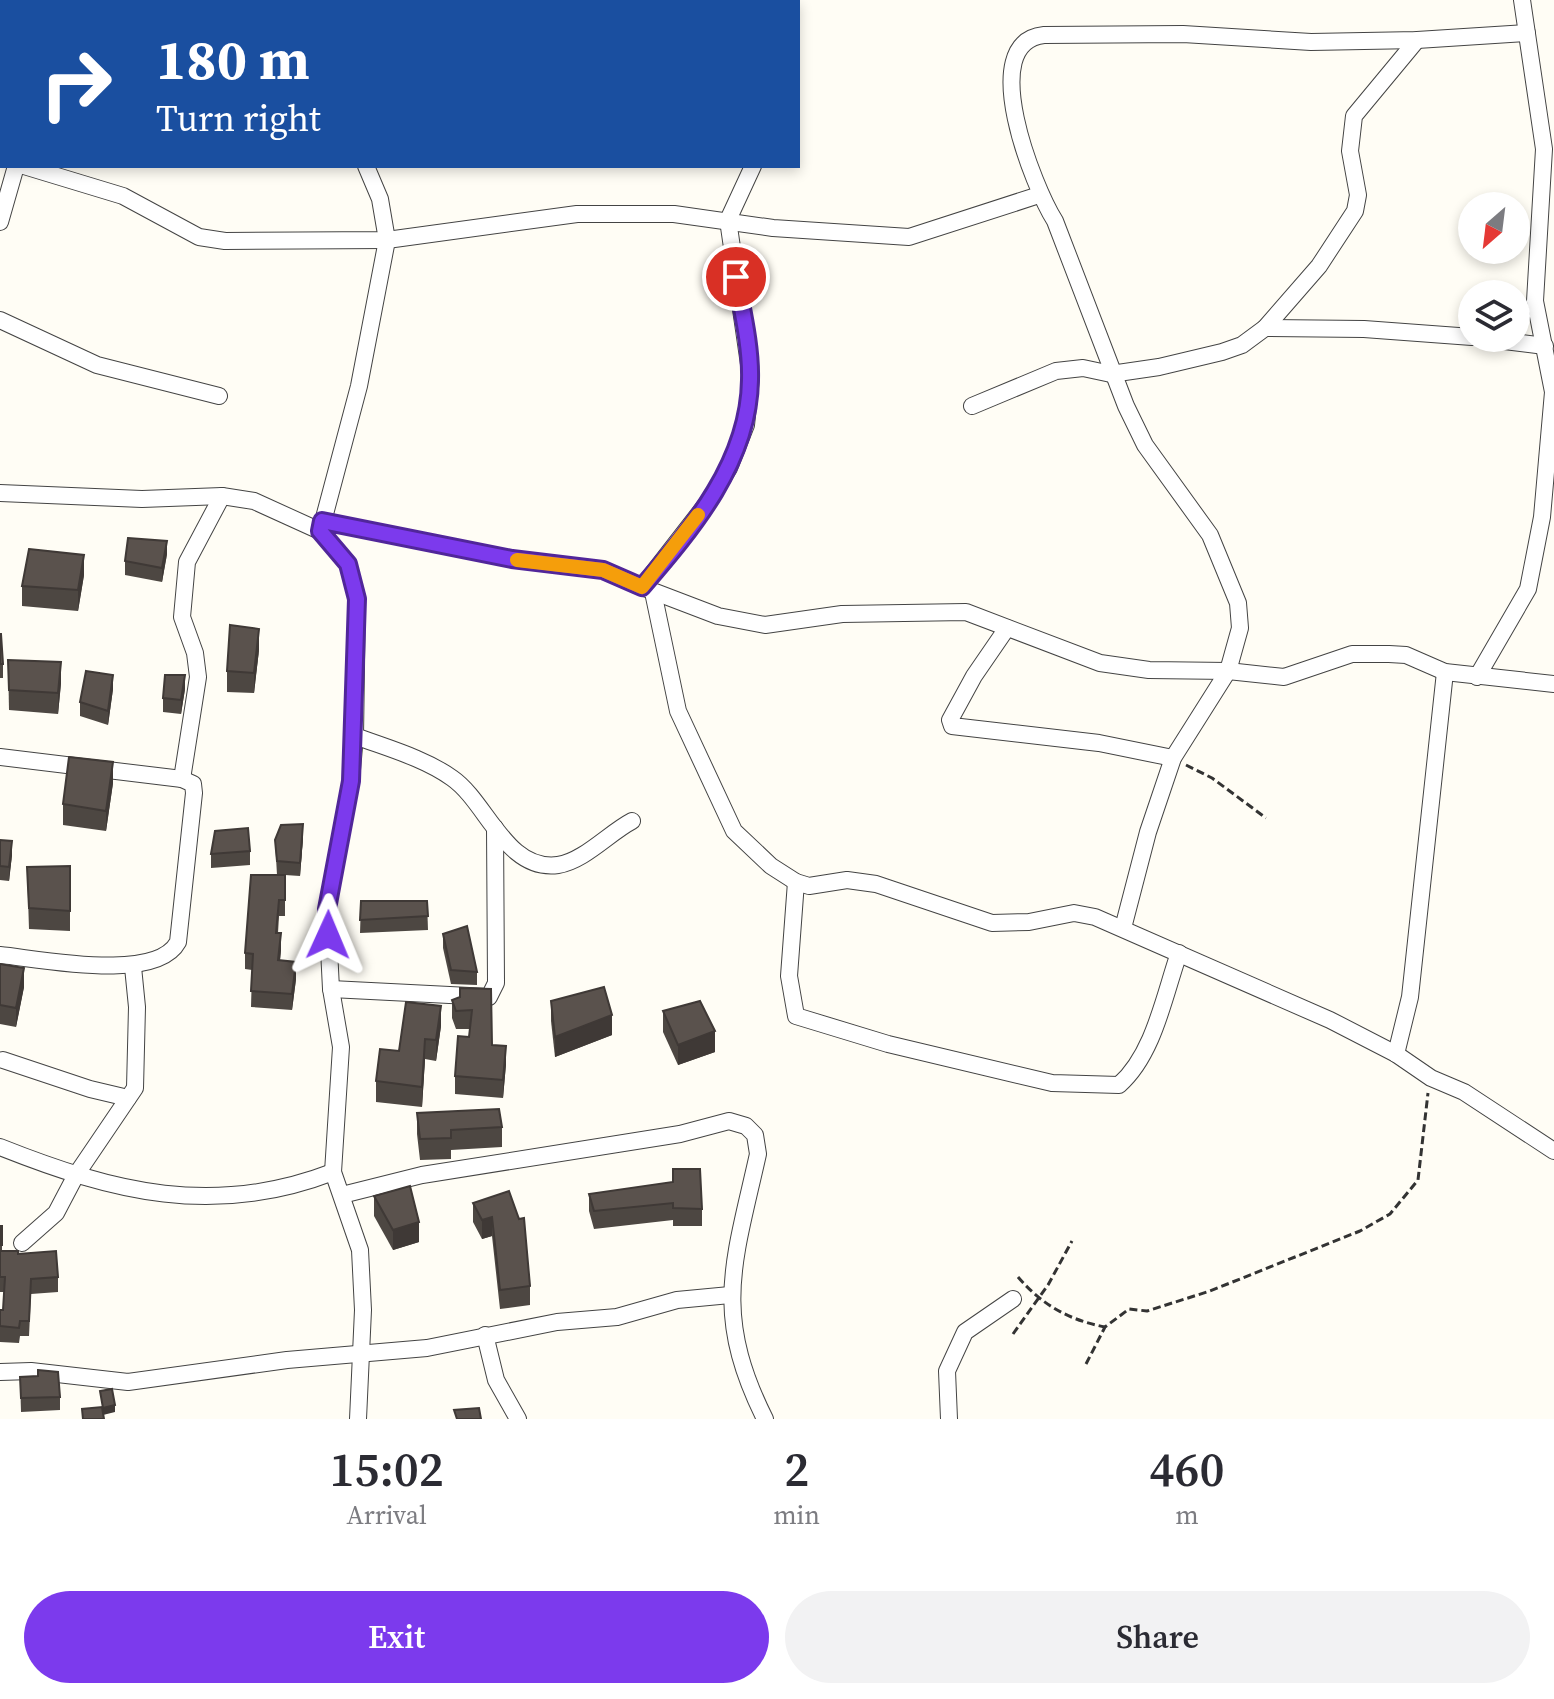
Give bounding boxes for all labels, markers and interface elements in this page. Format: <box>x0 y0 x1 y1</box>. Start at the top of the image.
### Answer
text: 180 m <box>156 21 310 98</box>
icon: right <box>24 32 128 136</box>
text: Turn right <box>156 94 321 143</box>
north arrow <box>1458 192 1530 264</box>
map controls <box>1458 192 1530 352</box>
pin <box>702 243 770 311</box>
icon: arrive <box>714 255 758 299</box>
button: layers <box>1458 280 1530 352</box>
position arrow <box>286 893 370 977</box>
text: 15:02 <box>329 1436 444 1502</box>
text: 2 <box>784 1436 809 1502</box>
text: 460 <box>1150 1436 1224 1502</box>
text: Arrival <box>346 1497 427 1533</box>
text: min <box>773 1497 820 1533</box>
text: m <box>1175 1497 1199 1533</box>
button: Exit <box>24 1591 769 1683</box>
button: Share <box>785 1591 1530 1683</box>

